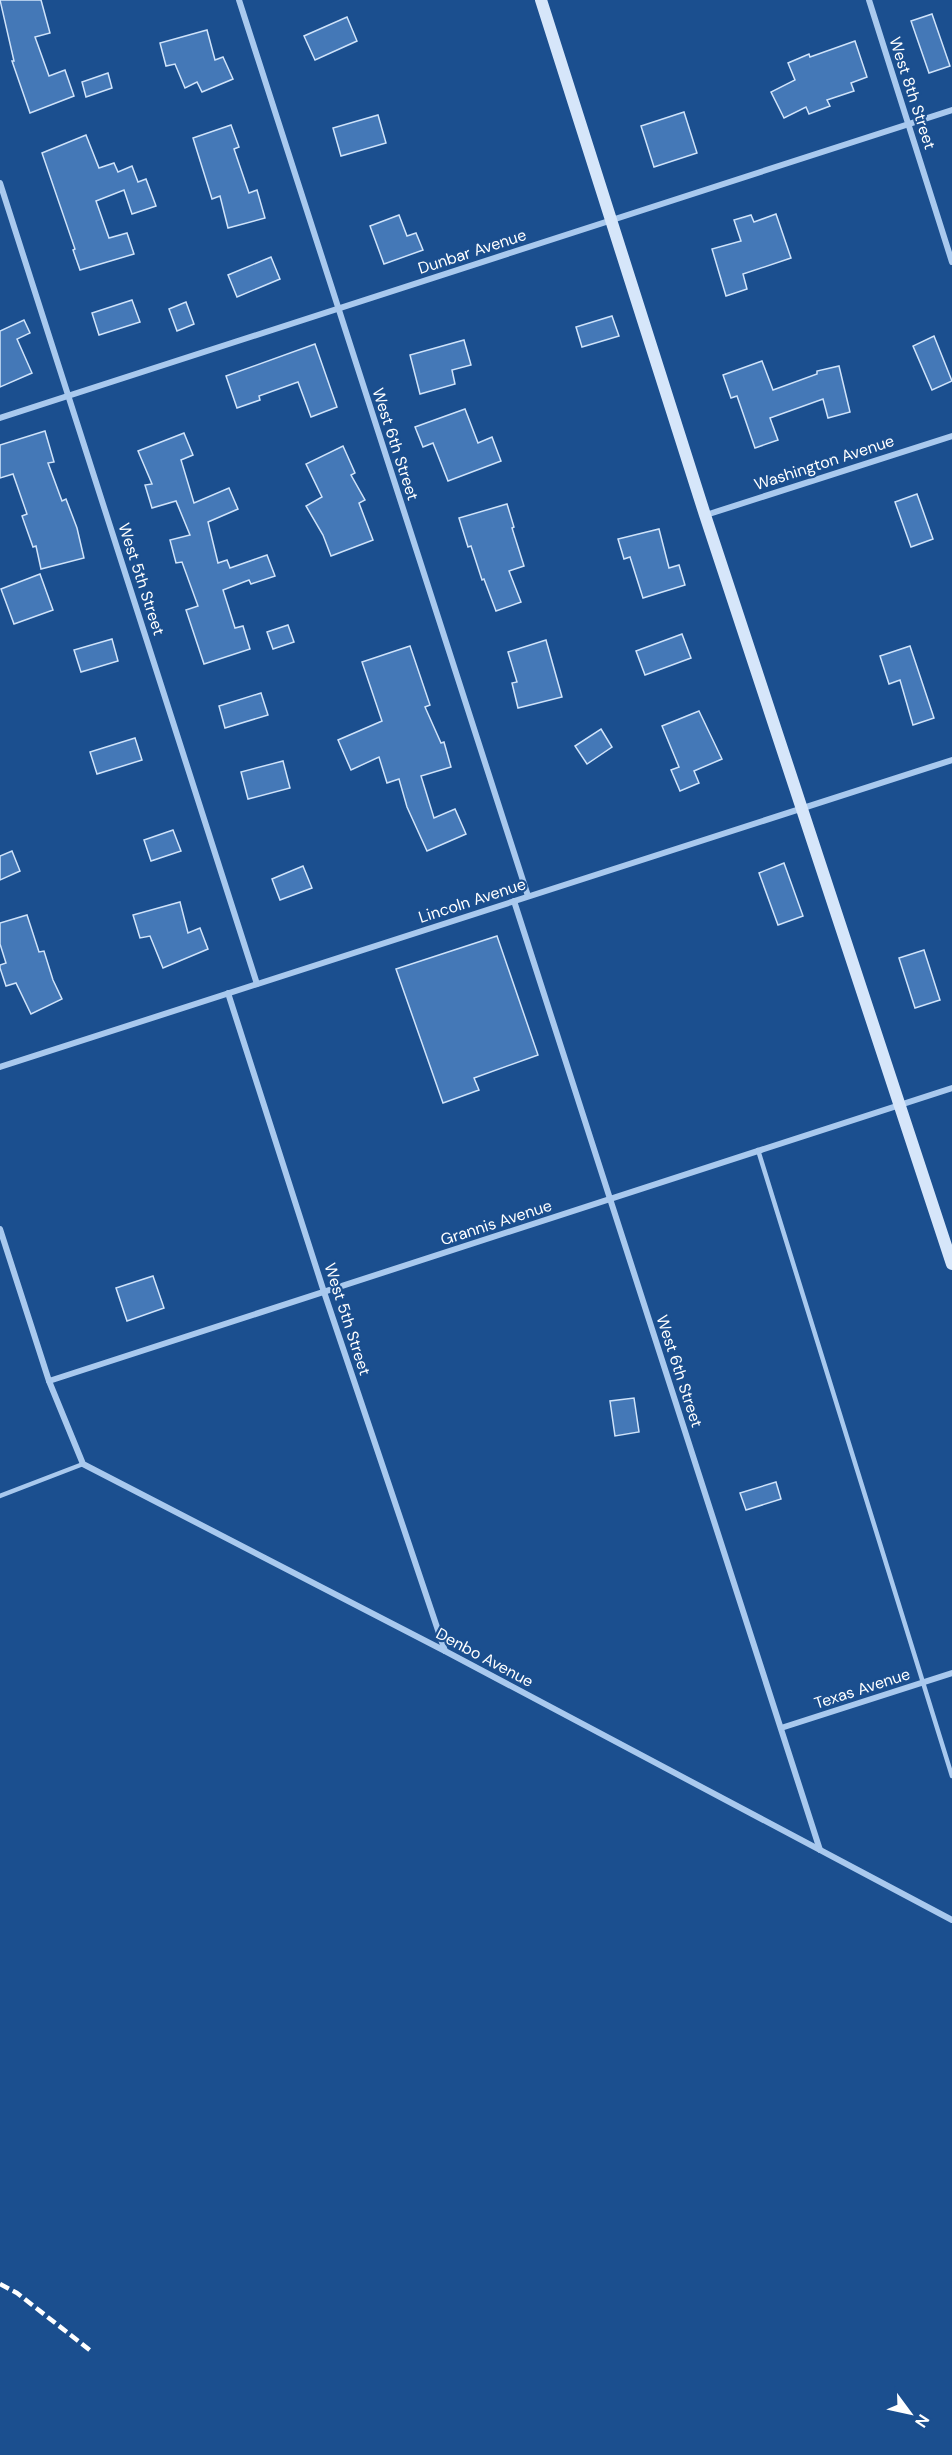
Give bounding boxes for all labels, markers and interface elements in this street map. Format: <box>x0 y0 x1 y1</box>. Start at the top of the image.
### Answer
street label: West 8th Street <box>884 34 941 152</box>
street label: Dunbar Avenue <box>415 224 529 279</box>
street label: West 6th Street <box>367 385 424 503</box>
street label: Washington Avenue <box>752 430 897 495</box>
street label: West 5th Street <box>113 520 170 638</box>
street label: Lincoln Avenue <box>416 873 528 928</box>
street label: Grannis Avenue <box>438 1195 554 1250</box>
street label: West 5th Street <box>319 1260 376 1378</box>
street label: West 6th Street <box>651 1312 708 1430</box>
street label: Denbo Avenue <box>432 1623 537 1692</box>
street label: Texas Avenue <box>812 1663 913 1714</box>
north arrow <box>880 2383 940 2443</box>
text: N <box>910 2410 934 2432</box>

